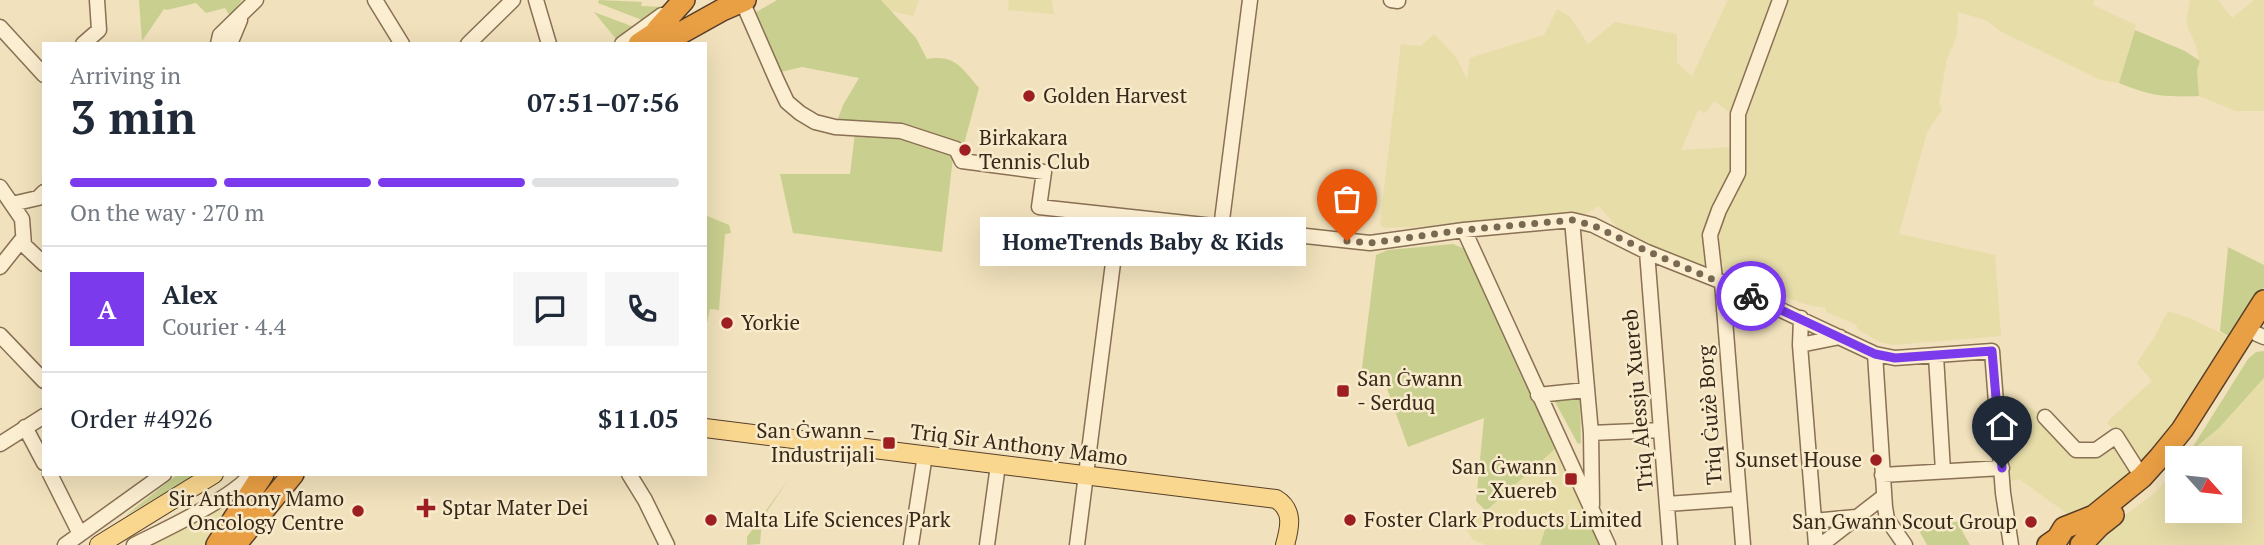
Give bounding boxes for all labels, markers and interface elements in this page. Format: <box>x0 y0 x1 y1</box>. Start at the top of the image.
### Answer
text: Arriving in <box>70 60 181 91</box>
place label: Golden Harvest <box>1043 81 1187 109</box>
text: 07:51–07:56 <box>527 85 679 119</box>
text: 3 min <box>70 86 196 147</box>
marker: Golden Harvest <box>1021 88 1037 104</box>
place label: Birkakara Tennis Club <box>979 123 1090 175</box>
marker: Birkakara Tennis Club <box>957 142 973 158</box>
pin <box>1317 169 1377 241</box>
icon: bag <box>1328 180 1366 218</box>
text: On the way · 270 m <box>70 197 264 228</box>
callout: HomeTrends Baby & Kids <box>979 216 1305 266</box>
text: HomeTrends Baby & Kids <box>1002 226 1284 257</box>
courier <box>1716 261 1786 331</box>
button: chat <box>513 272 587 346</box>
button: phone <box>605 272 679 346</box>
text: Alex <box>162 277 218 311</box>
icon: bike <box>1732 277 1770 315</box>
text: A <box>98 292 116 326</box>
place label: Yorkie <box>741 308 800 336</box>
street label: Triq Alessju Xuereb <box>1615 308 1659 492</box>
text: Courier · 4.4 <box>162 311 286 342</box>
marker: Yorkie <box>719 315 735 331</box>
street label: Triq Ġużè Borg <box>1690 343 1728 486</box>
place label: San Ġwann - Serduq <box>1357 364 1463 416</box>
marker: San Ġwann - Serduq <box>1335 383 1351 399</box>
pin <box>1972 396 2032 468</box>
text: Order #4926 <box>70 401 212 435</box>
text: $11.05 <box>598 401 679 435</box>
icon: home <box>1983 407 2021 445</box>
place label: San Ġwann - Industrijali <box>756 416 875 468</box>
street label: Triq Sir Anthony Mamo <box>909 417 1130 471</box>
marker: San Ġwann - Industrijali <box>881 435 897 451</box>
place label: Sunset House <box>1735 445 1862 473</box>
north arrow <box>2165 446 2242 523</box>
map controls <box>2165 446 2242 523</box>
place label: San Ġwann - Xuereb <box>1452 452 1558 504</box>
marker: Sunset House <box>1868 452 1884 468</box>
marker: San Ġwann - Xuereb <box>1563 471 1579 487</box>
place label: Sir Anthony Mamo Oncology Centre <box>168 484 344 536</box>
place label: Sptar Mater Dei <box>442 493 589 521</box>
marker: Sptar Mater Dei <box>416 498 436 518</box>
marker: Sir Anthony Mamo Oncology Centre <box>350 503 366 519</box>
place label: Malta Life Sciences Park <box>725 505 951 533</box>
place label: Foster Clark Products Limited <box>1364 505 1642 533</box>
place label: San Gwann Scout Group <box>1792 507 2017 535</box>
marker: Malta Life Sciences Park <box>703 512 719 528</box>
marker: Foster Clark Products Limited <box>1342 512 1358 528</box>
marker: San Gwann Scout Group <box>2023 514 2039 530</box>

